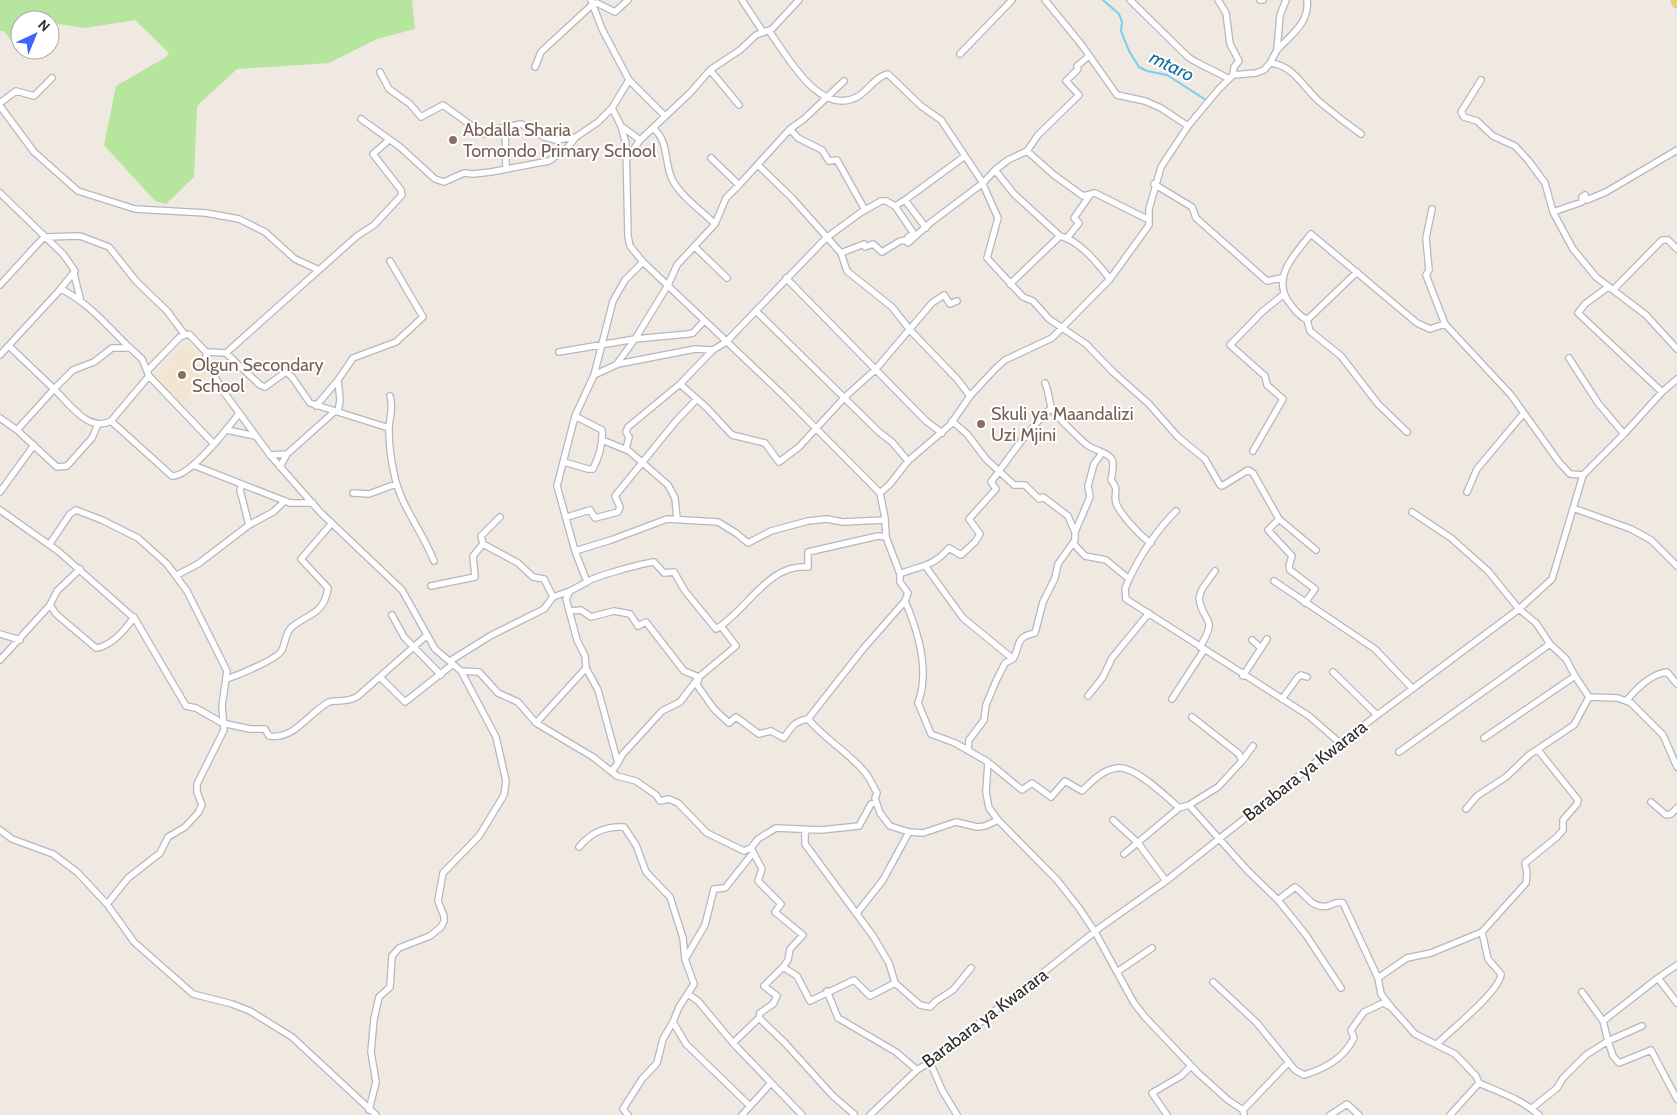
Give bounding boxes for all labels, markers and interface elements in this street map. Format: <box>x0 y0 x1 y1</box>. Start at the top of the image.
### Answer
north arrow <box>10 10 60 60</box>
text: N <box>34 16 54 36</box>
water label: mtaro <box>1146 45 1198 87</box>
place label: Abdalla Sharia Tomondo Primary School <box>463 119 657 162</box>
marker: Abdalla Sharia Tomondo Primary School <box>447 134 459 146</box>
place label: Olgun Secondary School <box>192 354 324 397</box>
marker: Olgun Secondary School <box>176 369 188 381</box>
place label: Skuli ya Maandalizi Uzi Mjini <box>991 403 1134 446</box>
marker: Skuli ya Maandalizi Uzi Mjini <box>975 418 987 430</box>
street label: Barabara ya Kwarara <box>1239 715 1372 826</box>
street label: Barabara ya Kwarara <box>918 963 1052 1072</box>

